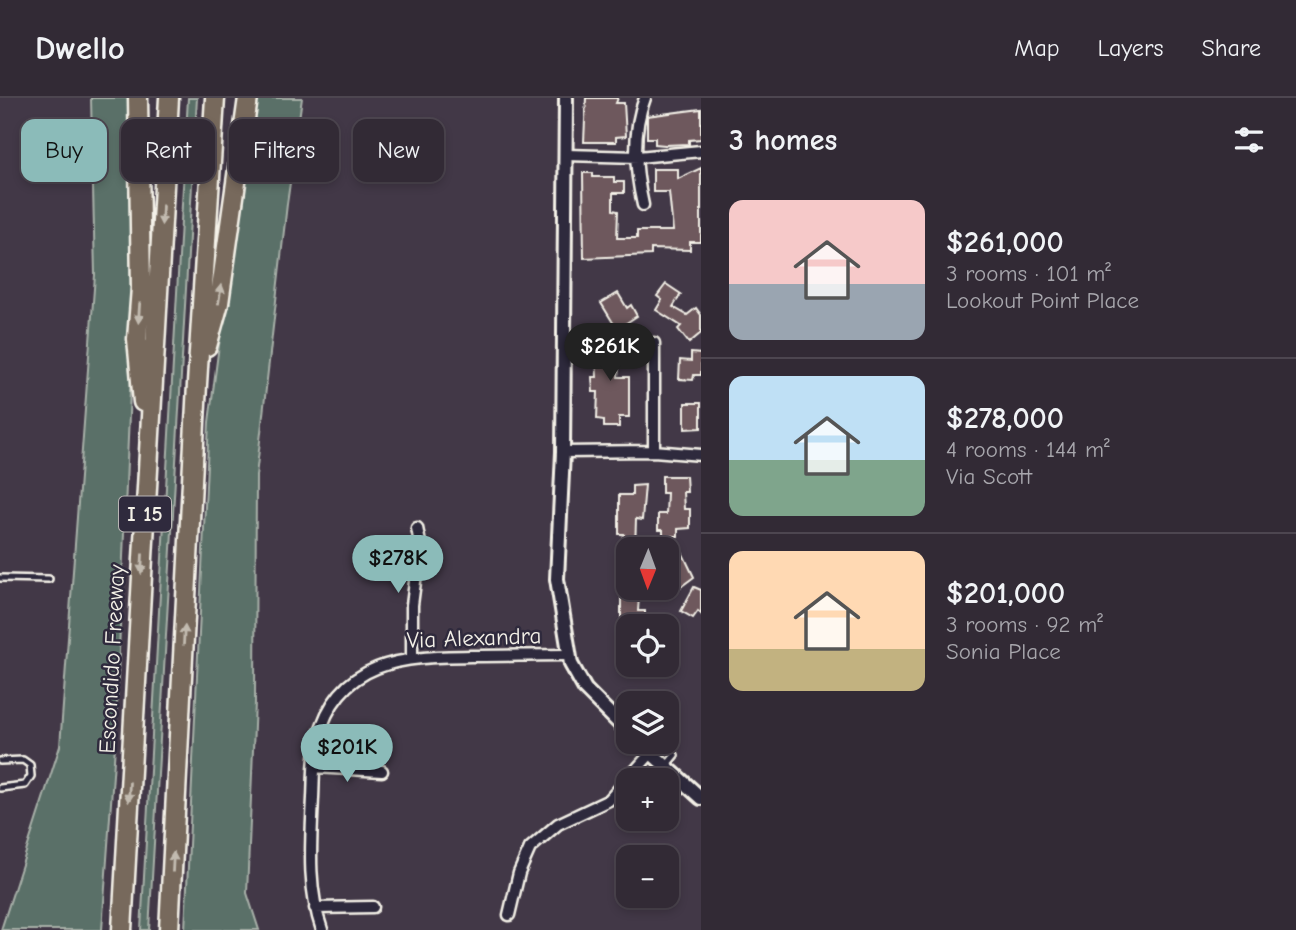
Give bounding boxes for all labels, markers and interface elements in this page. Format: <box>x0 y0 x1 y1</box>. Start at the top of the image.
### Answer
text: Dwello <box>35 29 125 67</box>
text: Map <box>1014 34 1060 62</box>
text: Layers <box>1098 34 1163 62</box>
text: Share <box>1201 34 1261 62</box>
chip: Buy <box>21 119 107 182</box>
chip: Rent <box>121 119 215 182</box>
chip: Filters <box>229 119 339 182</box>
chip: New <box>353 119 444 182</box>
icon: filters <box>1230 121 1268 159</box>
text: 3 homes <box>729 123 837 158</box>
one-way arrow <box>156 204 167 226</box>
text: $261,000 <box>946 225 1064 260</box>
icon: home <box>785 228 869 312</box>
text: 3 rooms · 101 m² <box>946 260 1111 287</box>
one-way arrow <box>215 283 226 305</box>
text: Lookout Point Place <box>946 287 1139 314</box>
one-way arrow <box>133 302 144 324</box>
pin: $261K <box>561 324 659 383</box>
text: $261K <box>580 332 640 359</box>
text: $278,000 <box>946 401 1064 436</box>
icon: home <box>785 404 869 488</box>
text: 4 rooms · 144 m² <box>946 436 1110 463</box>
text: Via Scott <box>946 463 1032 490</box>
road number: I 15 <box>119 496 171 532</box>
pin: $278K <box>349 536 447 595</box>
north arrow <box>616 537 679 600</box>
map controls <box>616 537 679 908</box>
text: $278K <box>368 544 428 571</box>
one-way arrow <box>136 554 147 576</box>
street label: Escondido Freeway <box>94 563 130 754</box>
text: $201,000 <box>946 576 1065 611</box>
icon: home <box>785 579 869 663</box>
text: 3 rooms · 92 m² <box>946 611 1103 638</box>
button: locate <box>616 614 679 677</box>
street label: Via Alexandra <box>406 622 542 654</box>
one-way arrow <box>179 623 190 645</box>
text: Sonia Place <box>946 638 1061 665</box>
button: layers <box>616 691 679 754</box>
pin: $201K <box>298 724 396 784</box>
text: $201K <box>317 733 377 760</box>
button: + <box>616 768 679 831</box>
one-way arrow <box>124 781 135 803</box>
button: − <box>616 845 679 908</box>
one-way arrow <box>167 851 178 873</box>

